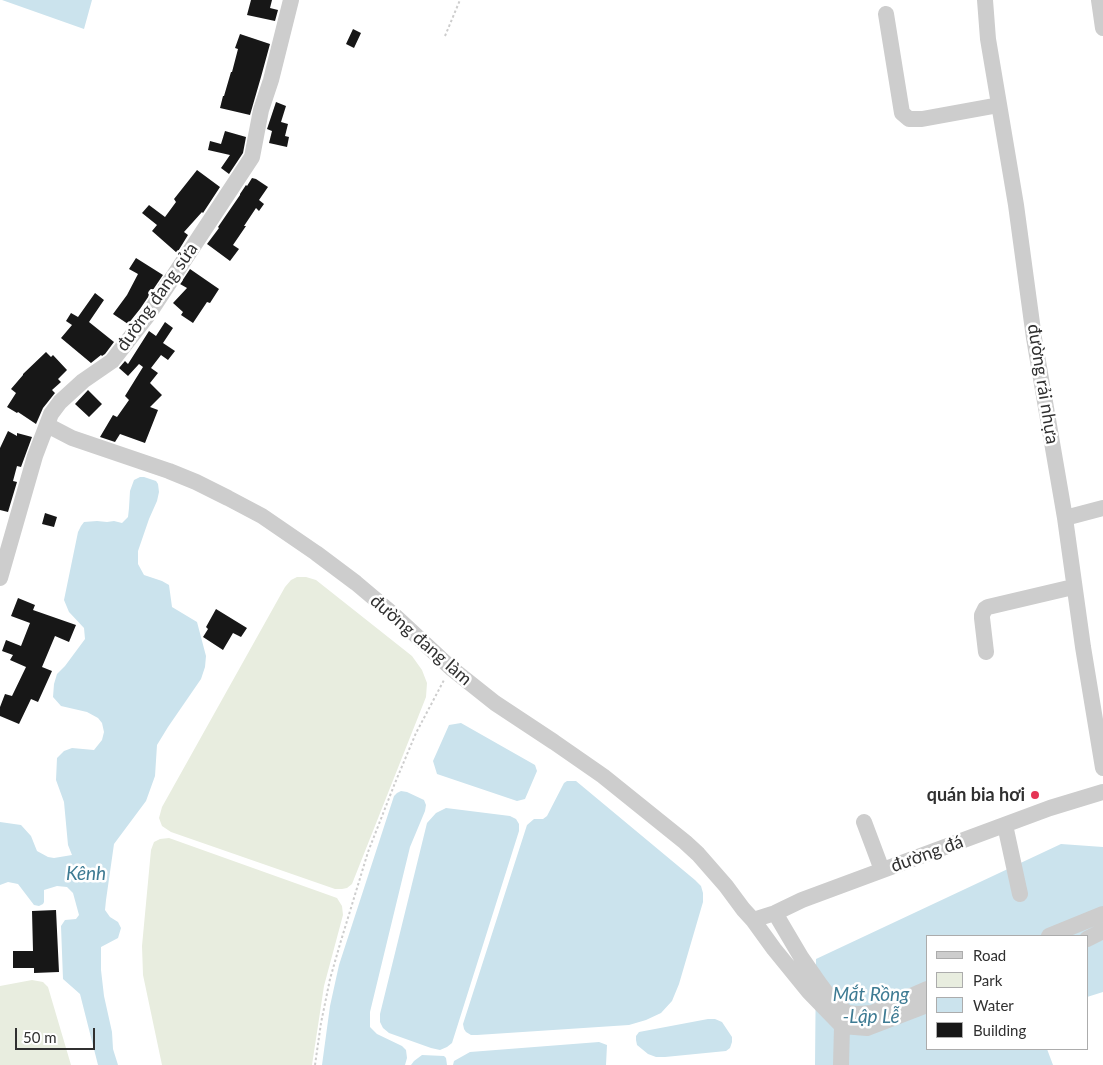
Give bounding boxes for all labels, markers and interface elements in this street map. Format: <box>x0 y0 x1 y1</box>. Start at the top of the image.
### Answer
street label: đường đang sửa <box>112 239 202 355</box>
street label: đường rải nhựa <box>1023 322 1063 446</box>
street label: đường đang làm <box>366 590 476 690</box>
place label: quán bia hơi <box>927 784 1025 806</box>
marker: quán bia hơi <box>1029 789 1041 801</box>
street label: đường đá <box>888 831 966 877</box>
water label: Kênh <box>66 863 106 885</box>
legend <box>926 935 1088 1050</box>
text: Road <box>973 946 1006 964</box>
text: Park <box>973 971 1002 989</box>
water label: Mắt Rồng -Lập Lễ <box>833 984 909 1028</box>
text: Water <box>973 996 1014 1014</box>
scale bar <box>18 1018 98 1050</box>
text: Building <box>973 1021 1026 1039</box>
text: 50 m <box>23 1028 57 1046</box>

